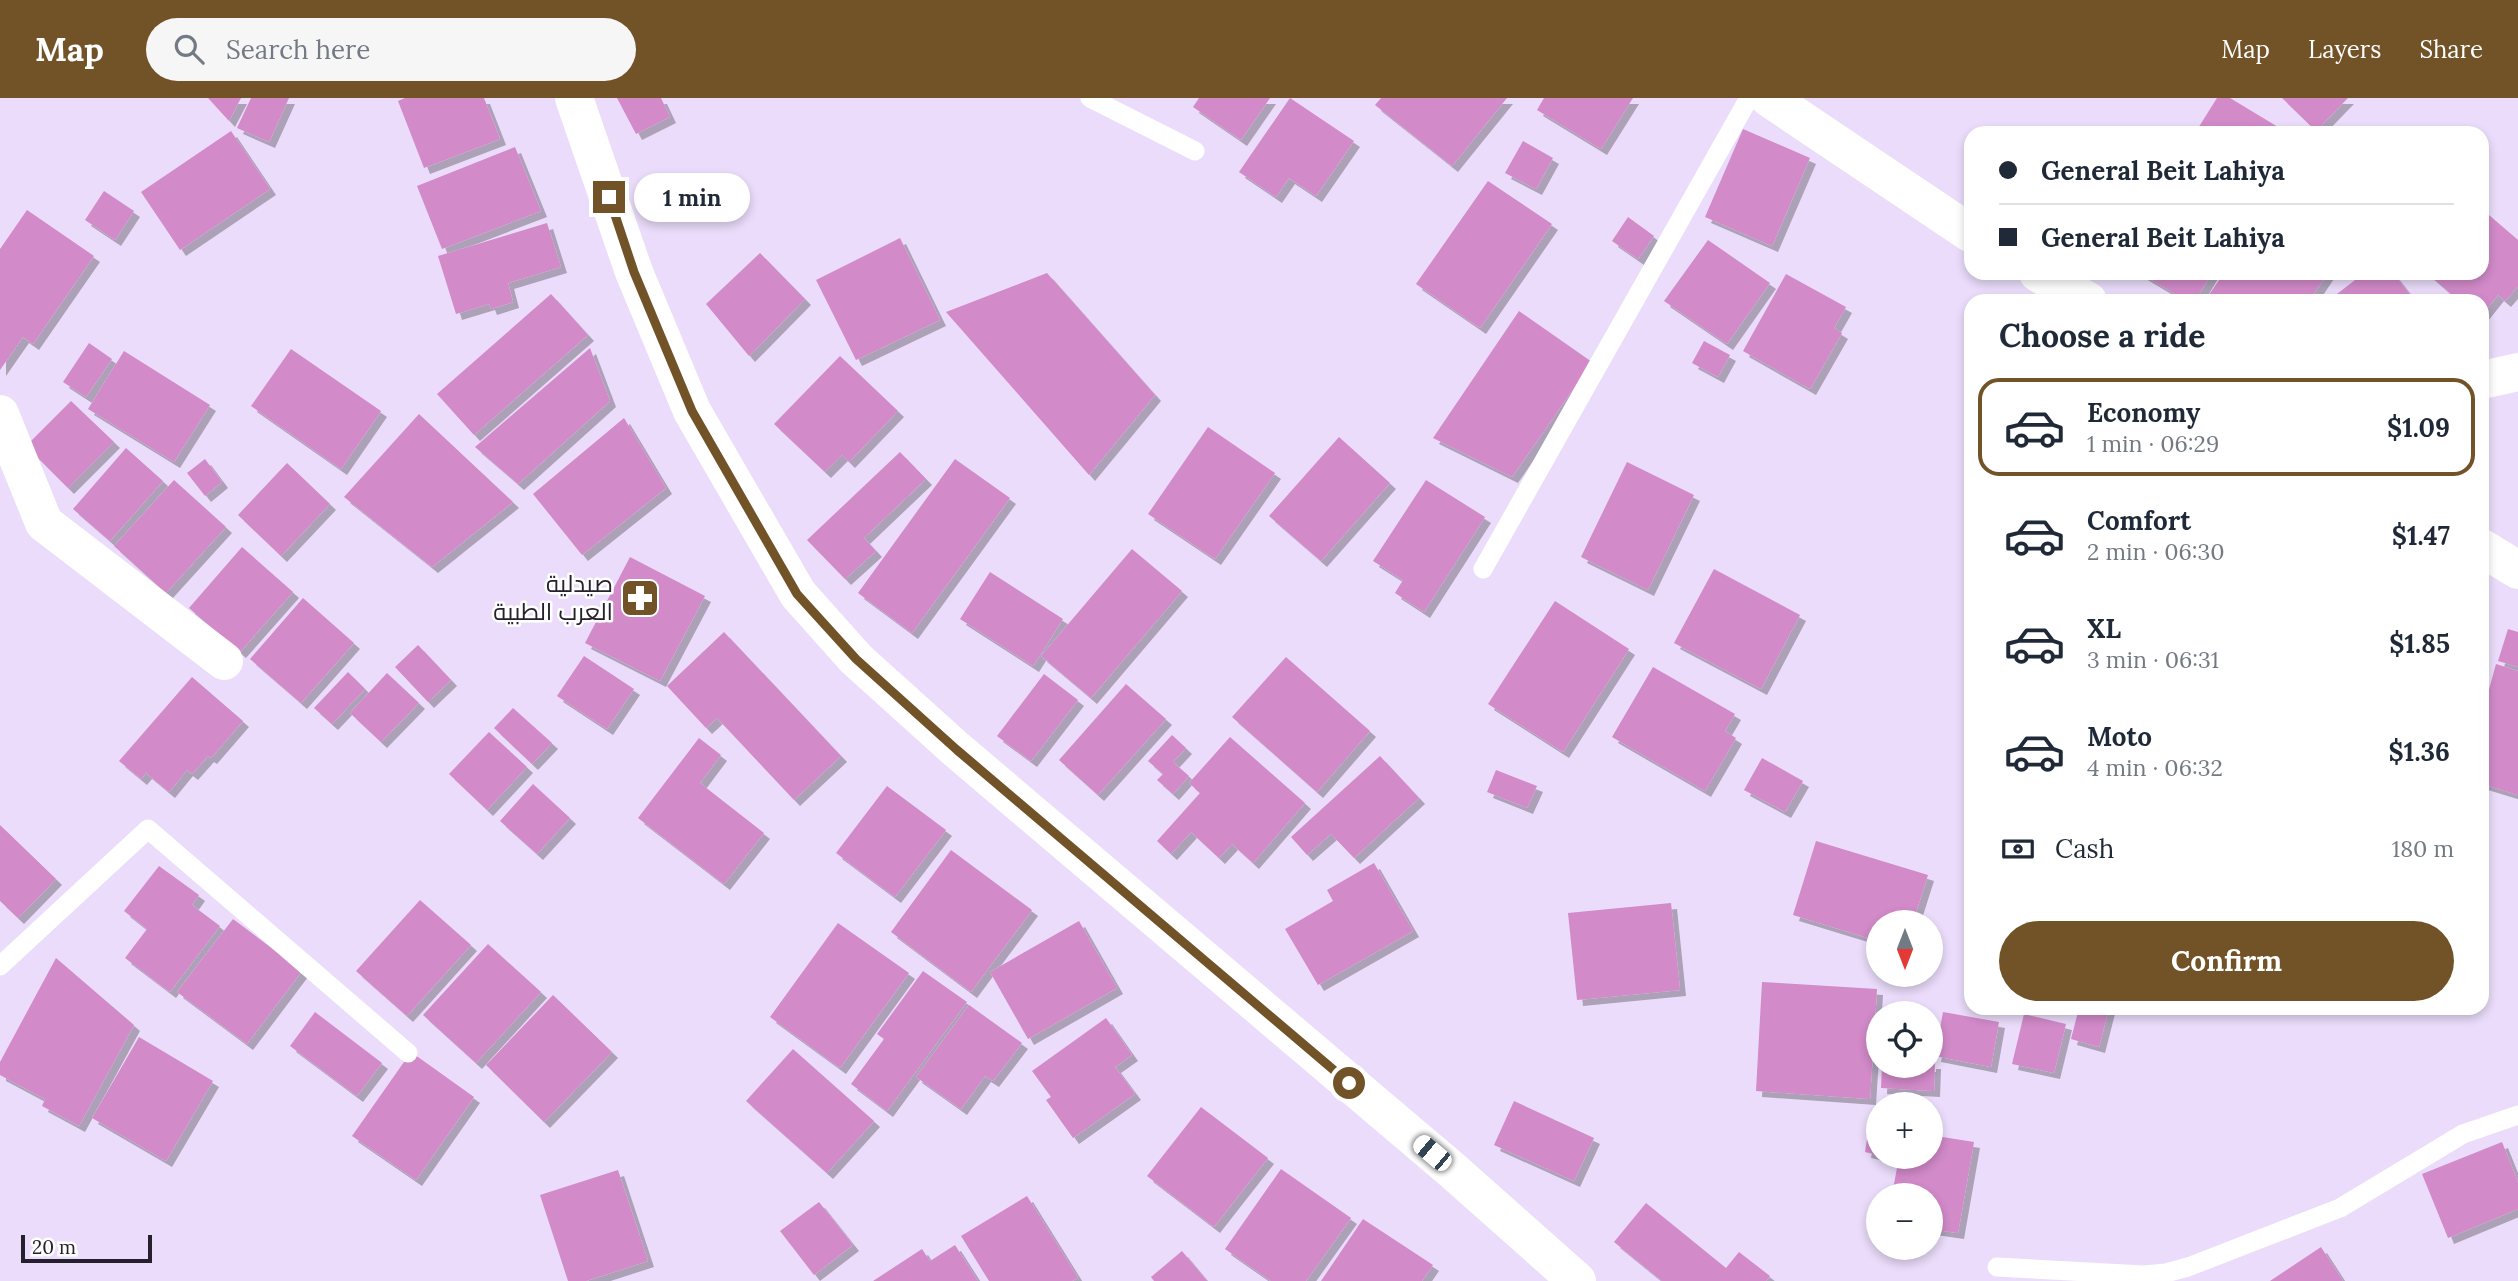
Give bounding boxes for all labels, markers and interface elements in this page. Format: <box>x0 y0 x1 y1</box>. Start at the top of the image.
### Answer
search box <box>146 18 636 81</box>
text: Map <box>35 28 104 70</box>
icon: search <box>170 30 208 68</box>
text: Search here <box>226 33 370 66</box>
text: Map <box>2221 34 2270 65</box>
text: Layers <box>2308 34 2381 65</box>
text: Share <box>2419 34 2483 65</box>
text: General Beit Lahiya <box>2041 154 2285 187</box>
callout: 1 min <box>634 172 749 222</box>
route end <box>593 181 625 213</box>
text: 1 min <box>663 183 721 212</box>
text: General Beit Lahiya <box>2041 221 2285 254</box>
text: Choose a ride <box>1999 315 2206 356</box>
icon: car <box>2003 396 2066 459</box>
text: Economy <box>2087 396 2200 429</box>
text: $1.09 <box>2387 411 2450 444</box>
text: 1 min · 06:29 <box>2087 429 2219 458</box>
icon: car <box>2003 504 2066 567</box>
text: Comfort <box>2087 504 2191 537</box>
text: $1.47 <box>2392 519 2450 552</box>
text: 2 min · 06:30 <box>2087 537 2225 566</box>
place label: صيدلية العرب الطبية <box>493 568 613 627</box>
pharmacy icon: صيدلية العرب الطبية <box>619 577 661 619</box>
icon: car <box>2003 612 2066 675</box>
text: XL <box>2087 612 2121 645</box>
text: $1.85 <box>2389 627 2450 660</box>
text: 3 min · 06:31 <box>2087 645 2219 674</box>
icon: car <box>2003 720 2066 783</box>
text: Moto <box>2087 720 2152 753</box>
text: $1.36 <box>2389 735 2450 768</box>
text: 4 min · 06:32 <box>2087 753 2223 782</box>
icon: cash <box>1999 830 2037 868</box>
text: Cash <box>2055 832 2114 865</box>
text: 180 m <box>2392 834 2454 863</box>
north arrow <box>1866 910 1942 987</box>
map controls <box>1866 910 1943 1260</box>
button: Confirm <box>1999 921 2454 1001</box>
button: locate <box>1866 1001 1943 1078</box>
route start <box>1333 1067 1365 1099</box>
button: + <box>1866 1092 1943 1169</box>
car <box>1410 1131 1455 1175</box>
button: − <box>1866 1183 1943 1260</box>
scale bar <box>21 1232 152 1264</box>
text: 20 m <box>32 1235 76 1259</box>

